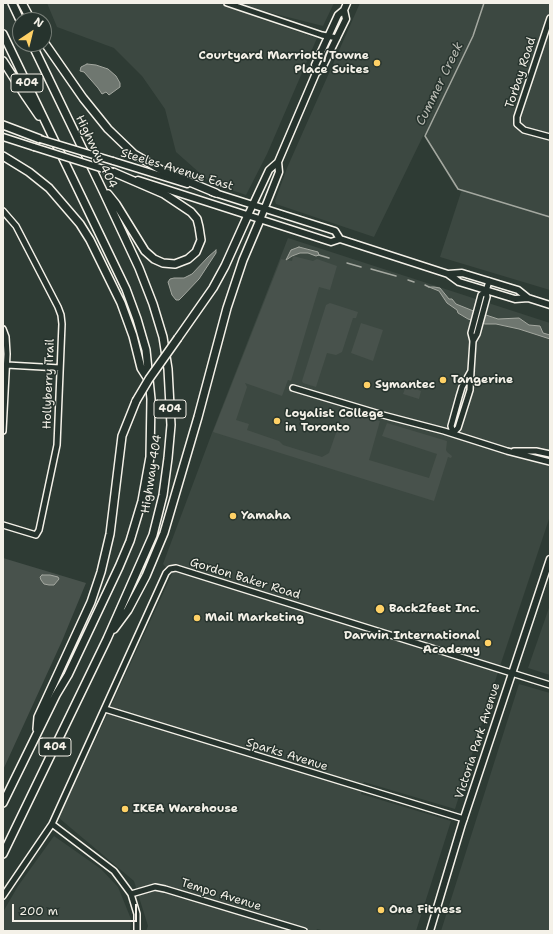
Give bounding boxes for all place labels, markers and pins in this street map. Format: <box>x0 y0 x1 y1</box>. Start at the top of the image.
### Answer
place label: Courtyard Marriott/Towne Place Suites <box>199 49 369 77</box>
marker: Courtyard Marriott/Towne Place Suites <box>372 58 382 68</box>
place label: Tangerine <box>451 373 513 387</box>
marker: Tangerine <box>438 375 448 385</box>
place label: Symantec <box>375 378 435 392</box>
marker: Symantec <box>362 380 372 390</box>
place label: Loyalist College in Toronto <box>285 407 384 435</box>
marker: Loyalist College in Toronto <box>272 416 282 426</box>
place label: Yamaha <box>241 509 291 523</box>
marker: Yamaha <box>228 511 238 521</box>
place label: Back2feet Inc. <box>389 602 480 616</box>
marker: Back2feet Inc. <box>374 603 386 615</box>
place label: Mail Marketing <box>205 611 304 625</box>
marker: Mail Marketing <box>192 613 202 623</box>
place label: Darwin International Academy <box>344 629 480 657</box>
marker: Darwin International Academy <box>483 638 493 648</box>
place label: IKEA Warehouse <box>133 802 238 816</box>
marker: IKEA Warehouse <box>120 804 130 814</box>
place label: One Fitness <box>389 903 461 917</box>
marker: One Fitness <box>376 905 386 915</box>

